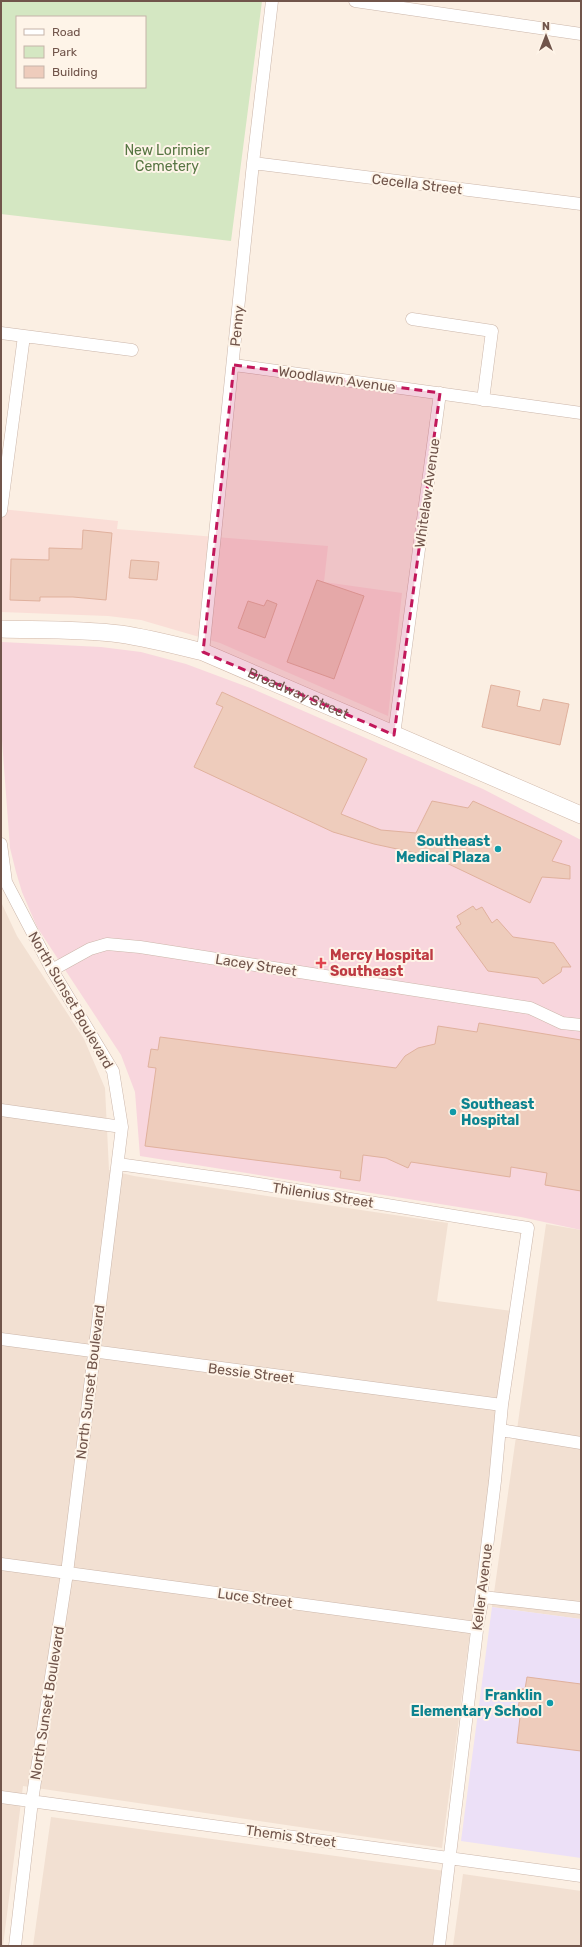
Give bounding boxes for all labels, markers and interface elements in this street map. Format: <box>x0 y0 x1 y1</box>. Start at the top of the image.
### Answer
legend <box>16 16 146 88</box>
north arrow <box>526 16 566 56</box>
text: N <box>542 20 550 33</box>
text: Road <box>52 25 80 39</box>
text: Park <box>52 45 78 59</box>
text: Building <box>52 65 98 79</box>
park label: New Lorimier Cemetery <box>124 142 210 175</box>
street label: Cecella Street <box>371 171 464 199</box>
street label: Penny <box>227 304 248 347</box>
street label: Woodlawn Avenue <box>277 363 397 396</box>
street label: Whitelaw Avenue <box>411 437 444 549</box>
street label: Broadway Street <box>245 664 352 723</box>
place label: Southeast Medical Plaza <box>396 833 490 866</box>
marker: Southeast Medical Plaza <box>493 844 503 854</box>
street label: North Sunset Boulevard <box>24 929 117 1072</box>
place label: Mercy Hospital Southeast <box>330 947 434 980</box>
street label: Lacey Street <box>214 951 298 980</box>
marker: Mercy Hospital Southeast <box>315 957 327 969</box>
place label: Southeast Hospital <box>461 1096 535 1129</box>
marker: Southeast Hospital <box>448 1107 458 1117</box>
street label: Thilenius Street <box>271 1179 375 1212</box>
street label: North Sunset Boulevard <box>73 1304 108 1460</box>
street label: Bessie Street <box>207 1360 295 1387</box>
street label: Keller Avenue <box>469 1542 496 1632</box>
street label: Luce Street <box>216 1585 294 1612</box>
street label: North Sunset Boulevard <box>27 1625 68 1781</box>
place label: Franklin Elementary School <box>411 1687 542 1720</box>
marker: Franklin Elementary School <box>545 1698 555 1708</box>
street label: Themis Street <box>245 1822 338 1851</box>

